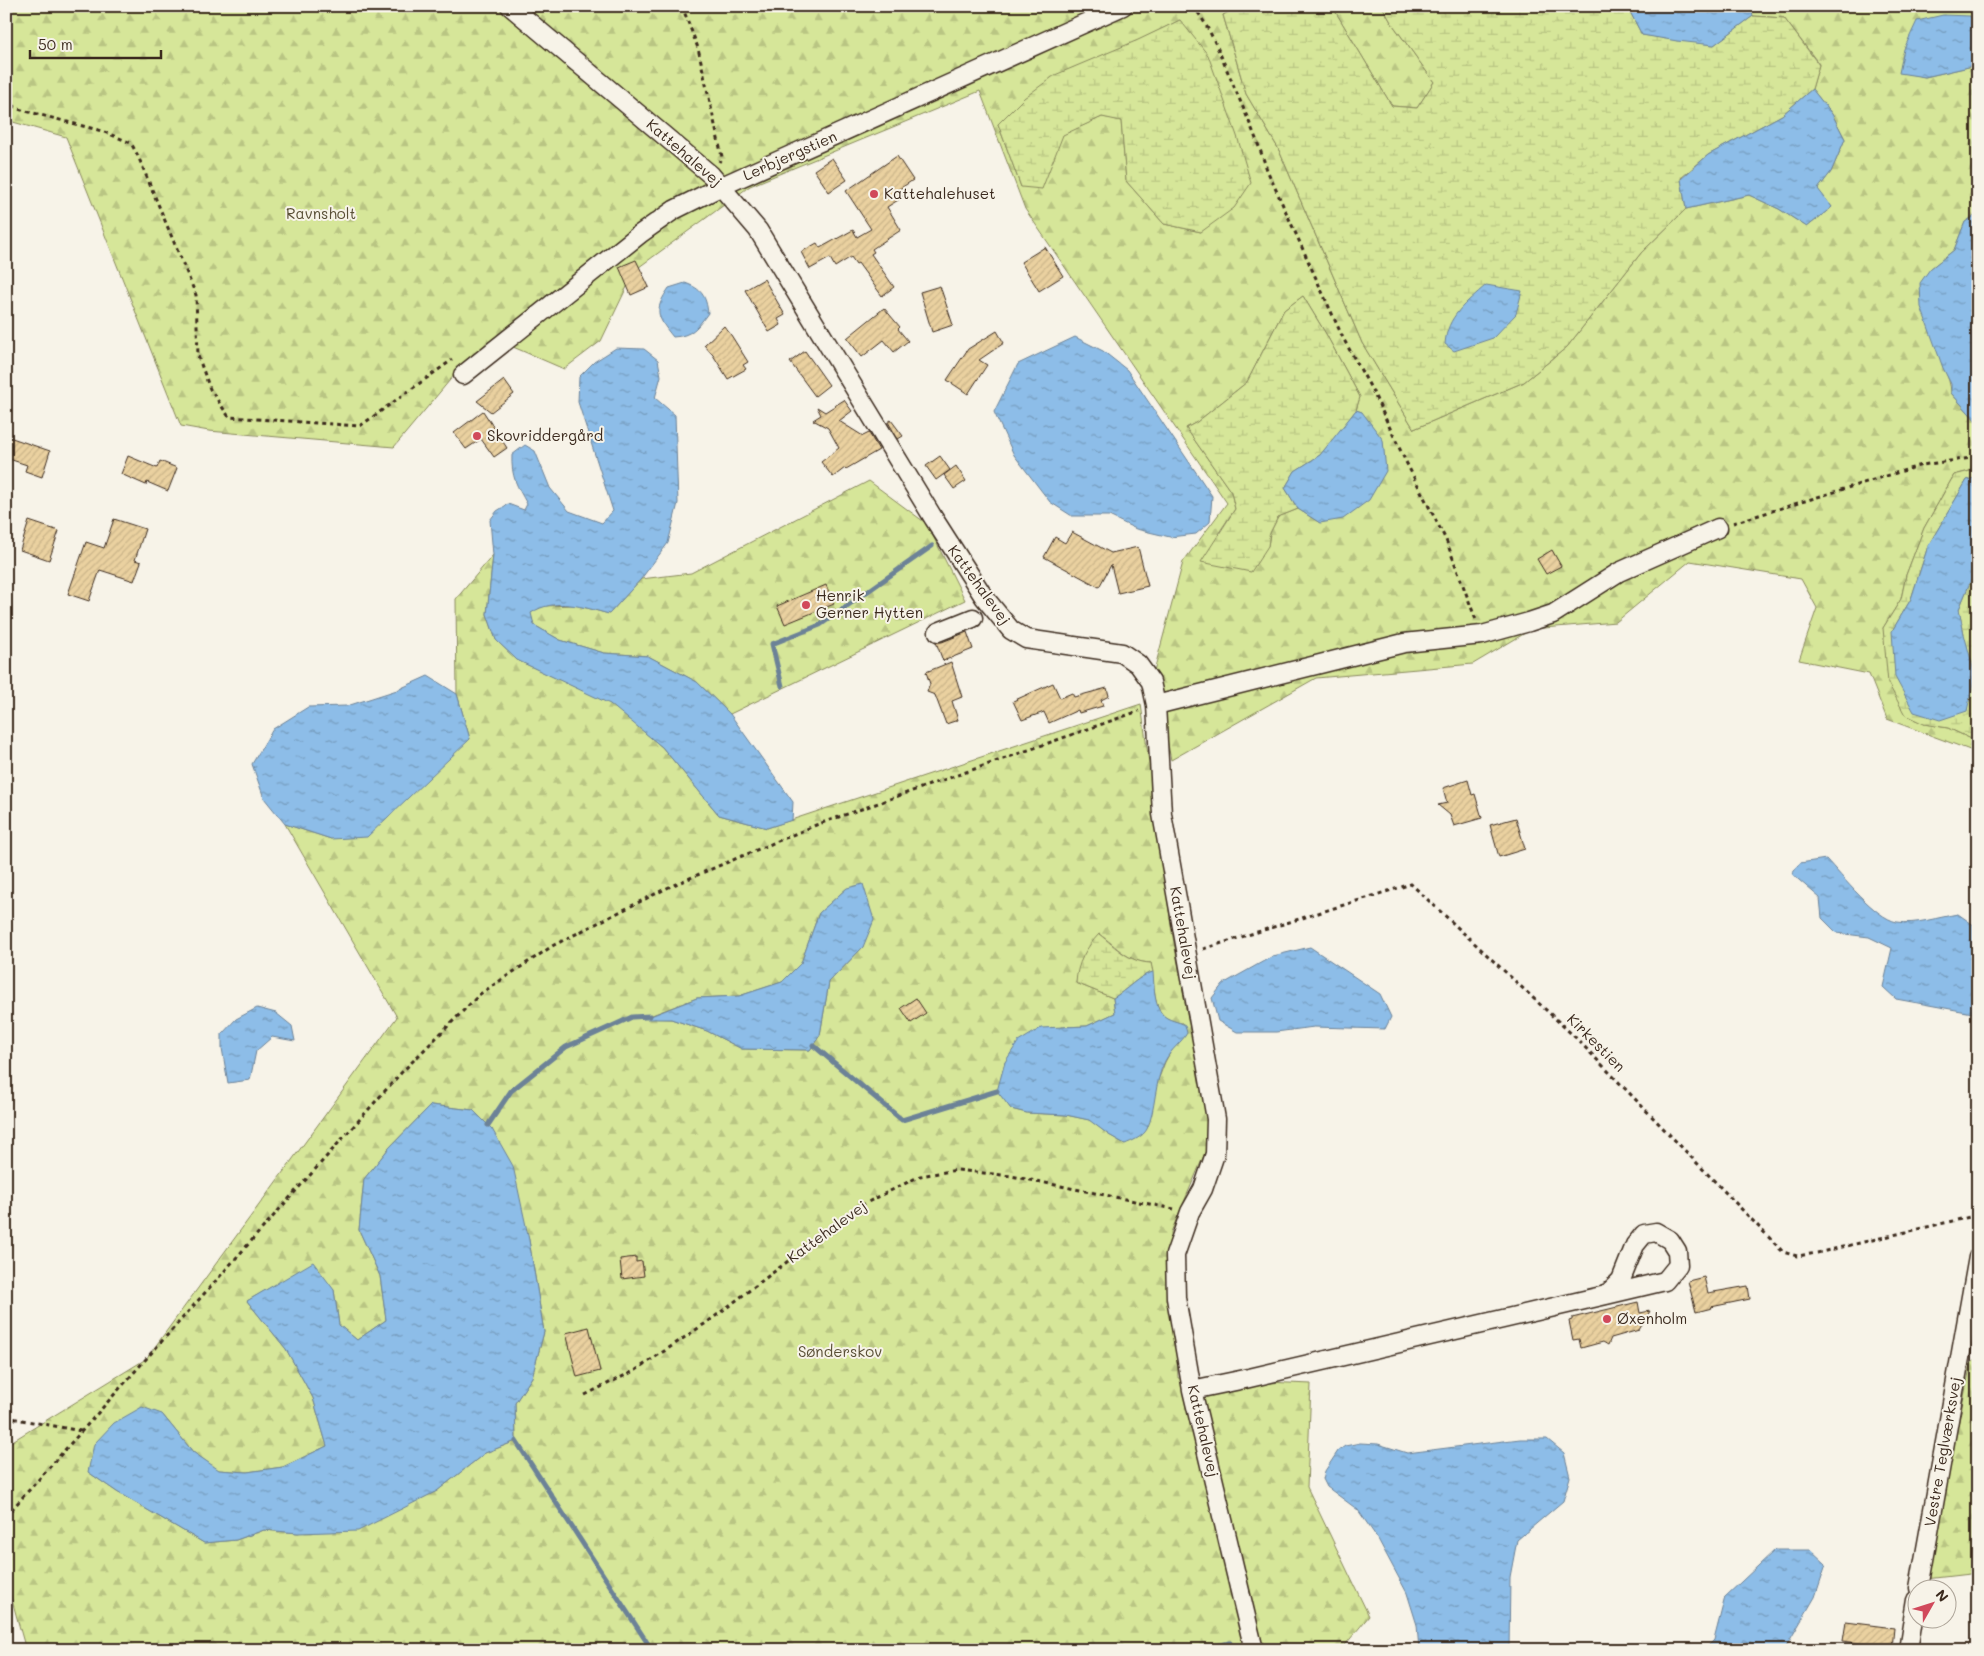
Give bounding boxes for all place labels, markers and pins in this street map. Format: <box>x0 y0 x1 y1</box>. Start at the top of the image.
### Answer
place label: Kattehalehuset <box>884 183 996 203</box>
marker: Kattehalehuset <box>868 188 880 200</box>
place label: Skovriddergård <box>487 425 603 445</box>
marker: Skovriddergård <box>471 430 483 442</box>
place label: Henrik Gerner Hytten <box>816 585 923 622</box>
marker: Henrik Gerner Hytten <box>800 599 812 611</box>
place label: Øxenholm <box>1617 1308 1687 1328</box>
marker: Øxenholm <box>1601 1313 1613 1325</box>

